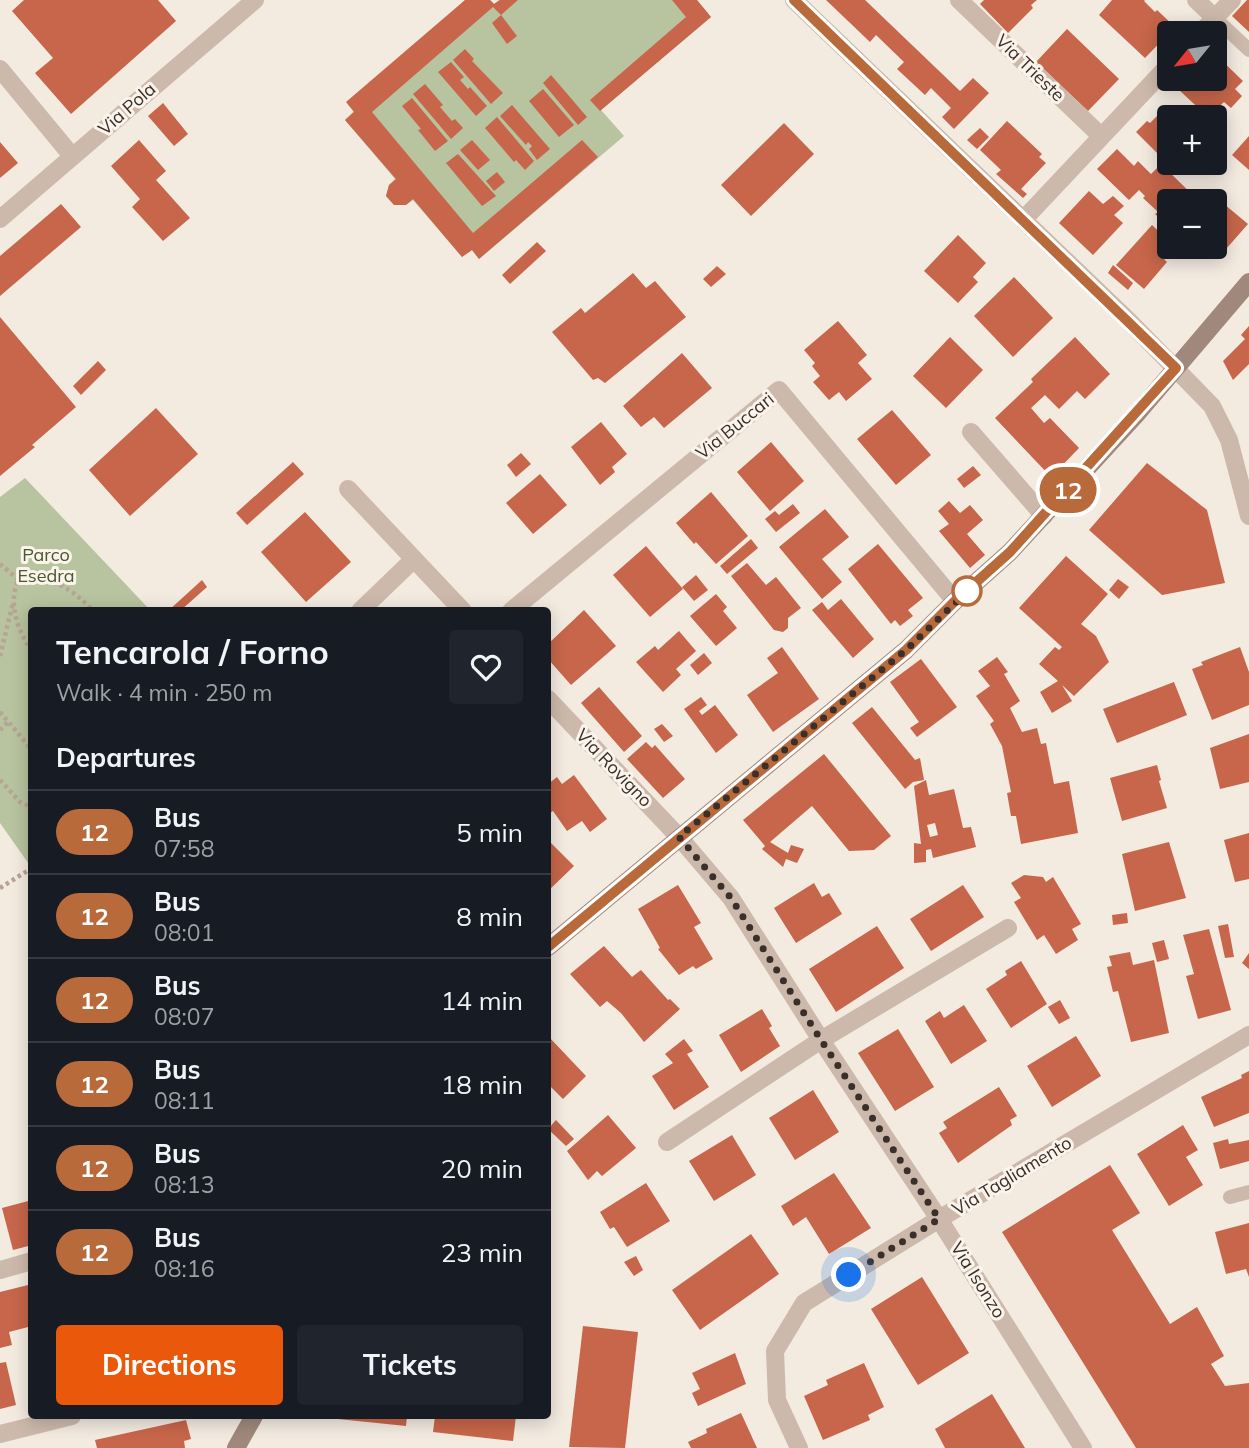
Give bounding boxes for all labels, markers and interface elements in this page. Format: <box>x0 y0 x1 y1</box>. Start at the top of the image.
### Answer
north arrow <box>1157 21 1227 91</box>
map controls <box>1157 21 1227 259</box>
street label: Via Trieste <box>991 29 1070 106</box>
street label: Via Pola <box>93 77 160 140</box>
button: + <box>1157 105 1227 175</box>
button: − <box>1157 189 1227 259</box>
street label: Via Buccari <box>691 387 779 464</box>
line badge: 12 <box>1036 467 1100 513</box>
text: 12 <box>1054 475 1082 505</box>
park label: Parco Esedra <box>17 543 75 587</box>
unlabelled marker <box>952 576 982 606</box>
button: heart <box>449 630 523 704</box>
text: Tencarola / Forno <box>56 631 329 672</box>
text: Walk · 4 min · 250 m <box>56 678 273 707</box>
street label: Via Rovigno <box>571 724 657 812</box>
text: Departures <box>56 741 196 774</box>
text: Bus <box>154 801 200 834</box>
text: 5 min <box>456 816 523 849</box>
text: 12 <box>80 817 109 847</box>
text: 07:58 <box>154 834 214 863</box>
text: Bus <box>154 885 200 918</box>
text: 8 min <box>456 900 523 933</box>
text: 12 <box>80 901 109 931</box>
text: 08:01 <box>154 918 214 947</box>
text: Bus <box>154 969 200 1002</box>
text: 14 min <box>441 984 523 1017</box>
text: 12 <box>80 985 109 1015</box>
text: 08:07 <box>154 1002 214 1031</box>
text: Bus <box>154 1053 200 1086</box>
text: 18 min <box>441 1068 523 1101</box>
text: 12 <box>80 1069 109 1099</box>
text: 08:11 <box>154 1086 214 1115</box>
street label: Via Tagliamento <box>948 1131 1076 1220</box>
text: Bus <box>154 1137 200 1170</box>
text: 20 min <box>441 1152 523 1185</box>
text: 12 <box>80 1153 109 1183</box>
text: 08:13 <box>154 1170 214 1199</box>
text: Bus <box>154 1221 200 1254</box>
text: 23 min <box>441 1236 523 1269</box>
text: 12 <box>80 1237 109 1267</box>
street label: Via Isonzo <box>946 1237 1011 1322</box>
text: 08:16 <box>154 1254 214 1283</box>
your location <box>831 1257 866 1292</box>
button: Directions <box>56 1325 283 1405</box>
button: Tickets <box>297 1325 523 1405</box>

